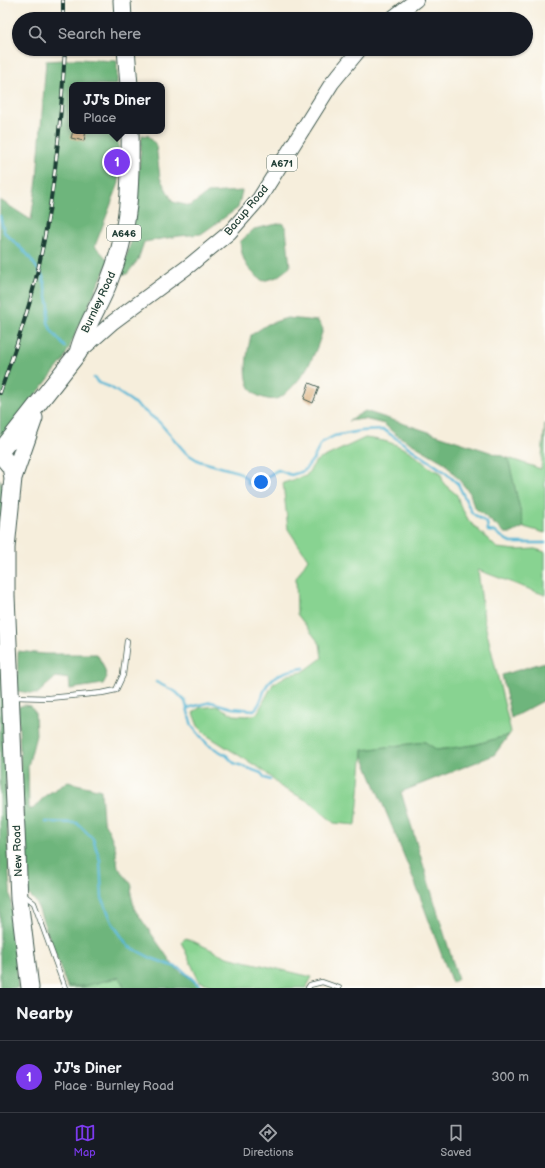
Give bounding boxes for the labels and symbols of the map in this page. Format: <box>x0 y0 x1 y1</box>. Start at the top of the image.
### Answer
pin: 1 <box>104 147 130 177</box>
road number: A671 <box>267 155 297 171</box>
street label: Bacup Road <box>222 183 271 238</box>
road number: A646 <box>107 225 141 241</box>
street label: Burnley Road <box>79 269 118 335</box>
your location <box>251 472 271 492</box>
street label: New Road <box>10 825 25 877</box>

